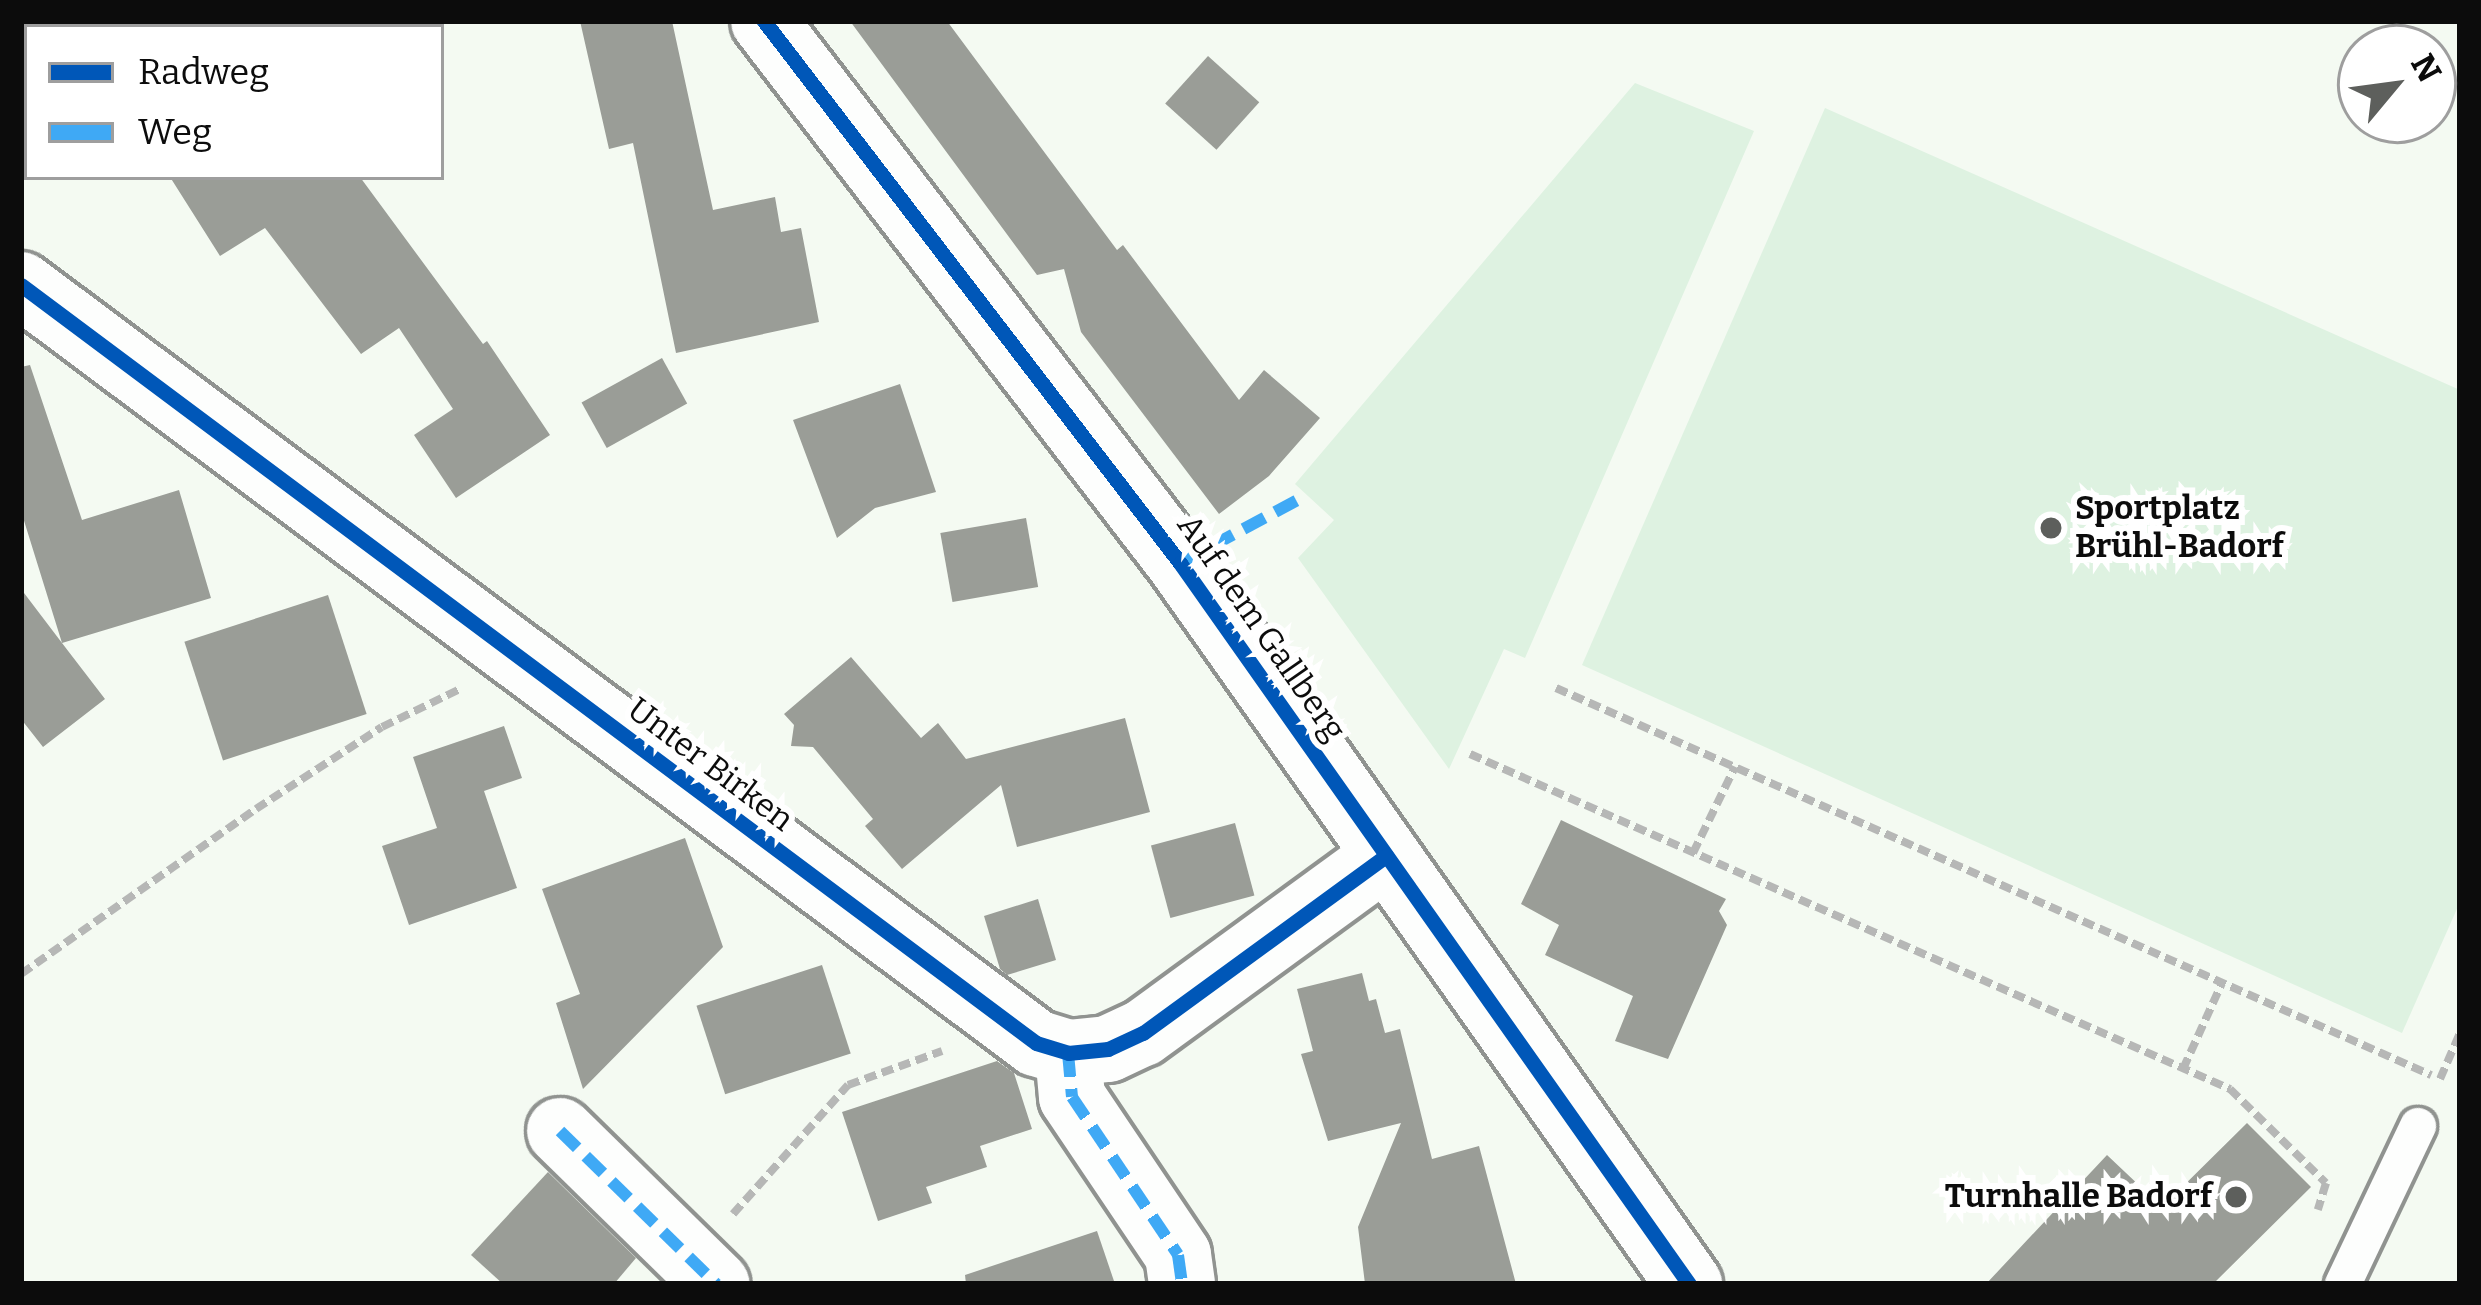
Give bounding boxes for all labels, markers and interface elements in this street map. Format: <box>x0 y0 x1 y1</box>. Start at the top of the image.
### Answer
legend <box>24 24 444 180</box>
north arrow <box>2337 24 2457 144</box>
text: N <box>2402 47 2450 89</box>
text: Radweg <box>138 50 269 94</box>
text: Weg <box>138 110 212 154</box>
place label: Sportplatz Brühl-Badorf <box>2075 489 2284 567</box>
street label: Auf dem Gallberg <box>1168 507 1354 749</box>
marker: Sportplatz Brühl-Badorf <box>2038 515 2064 541</box>
street label: Unter Birken <box>619 690 801 840</box>
place label: Turnhalle Badorf <box>1945 1177 2212 1217</box>
marker: Turnhalle Badorf <box>2223 1184 2249 1210</box>

